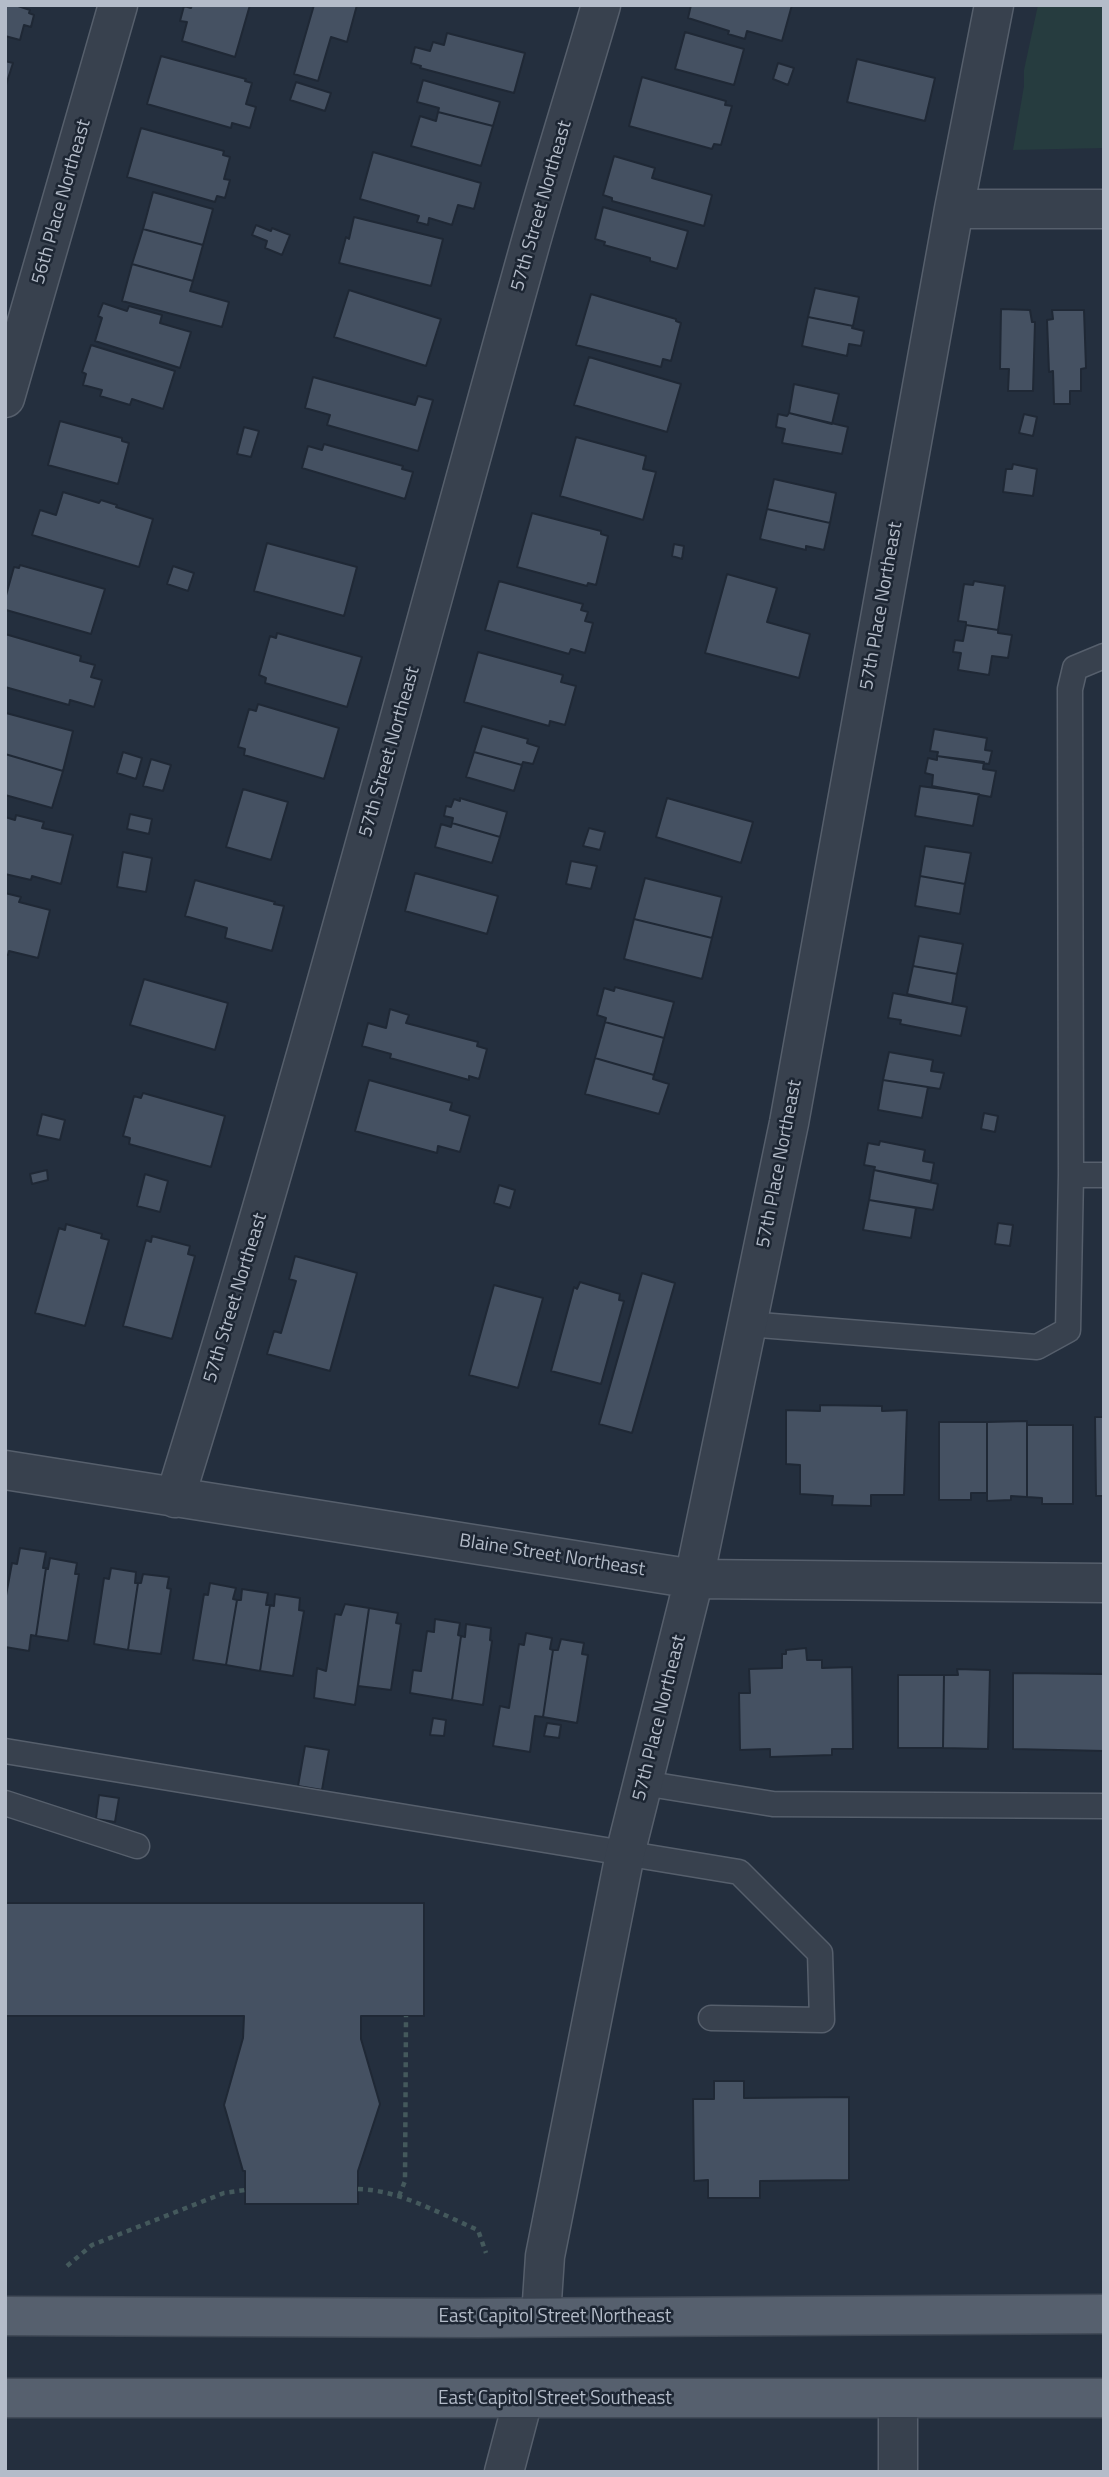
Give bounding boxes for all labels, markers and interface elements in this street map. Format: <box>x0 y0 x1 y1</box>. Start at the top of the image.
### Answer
street label: 56th Place Northeast <box>28 117 96 287</box>
street label: 57th Street Northeast <box>507 118 577 294</box>
street label: 57th Place Northeast <box>856 520 908 692</box>
street label: 57th Street Northeast <box>355 664 425 840</box>
street label: 57th Place Northeast <box>753 1078 807 1250</box>
street label: 57th Street Northeast <box>199 1210 273 1386</box>
street label: Blaine Street Northeast <box>457 1530 647 1582</box>
street label: 57th Place Northeast <box>628 1633 692 1803</box>
street label: East Capitol Street Northeast <box>438 2306 672 2328</box>
street label: East Capitol Street Southeast <box>438 2388 672 2410</box>

